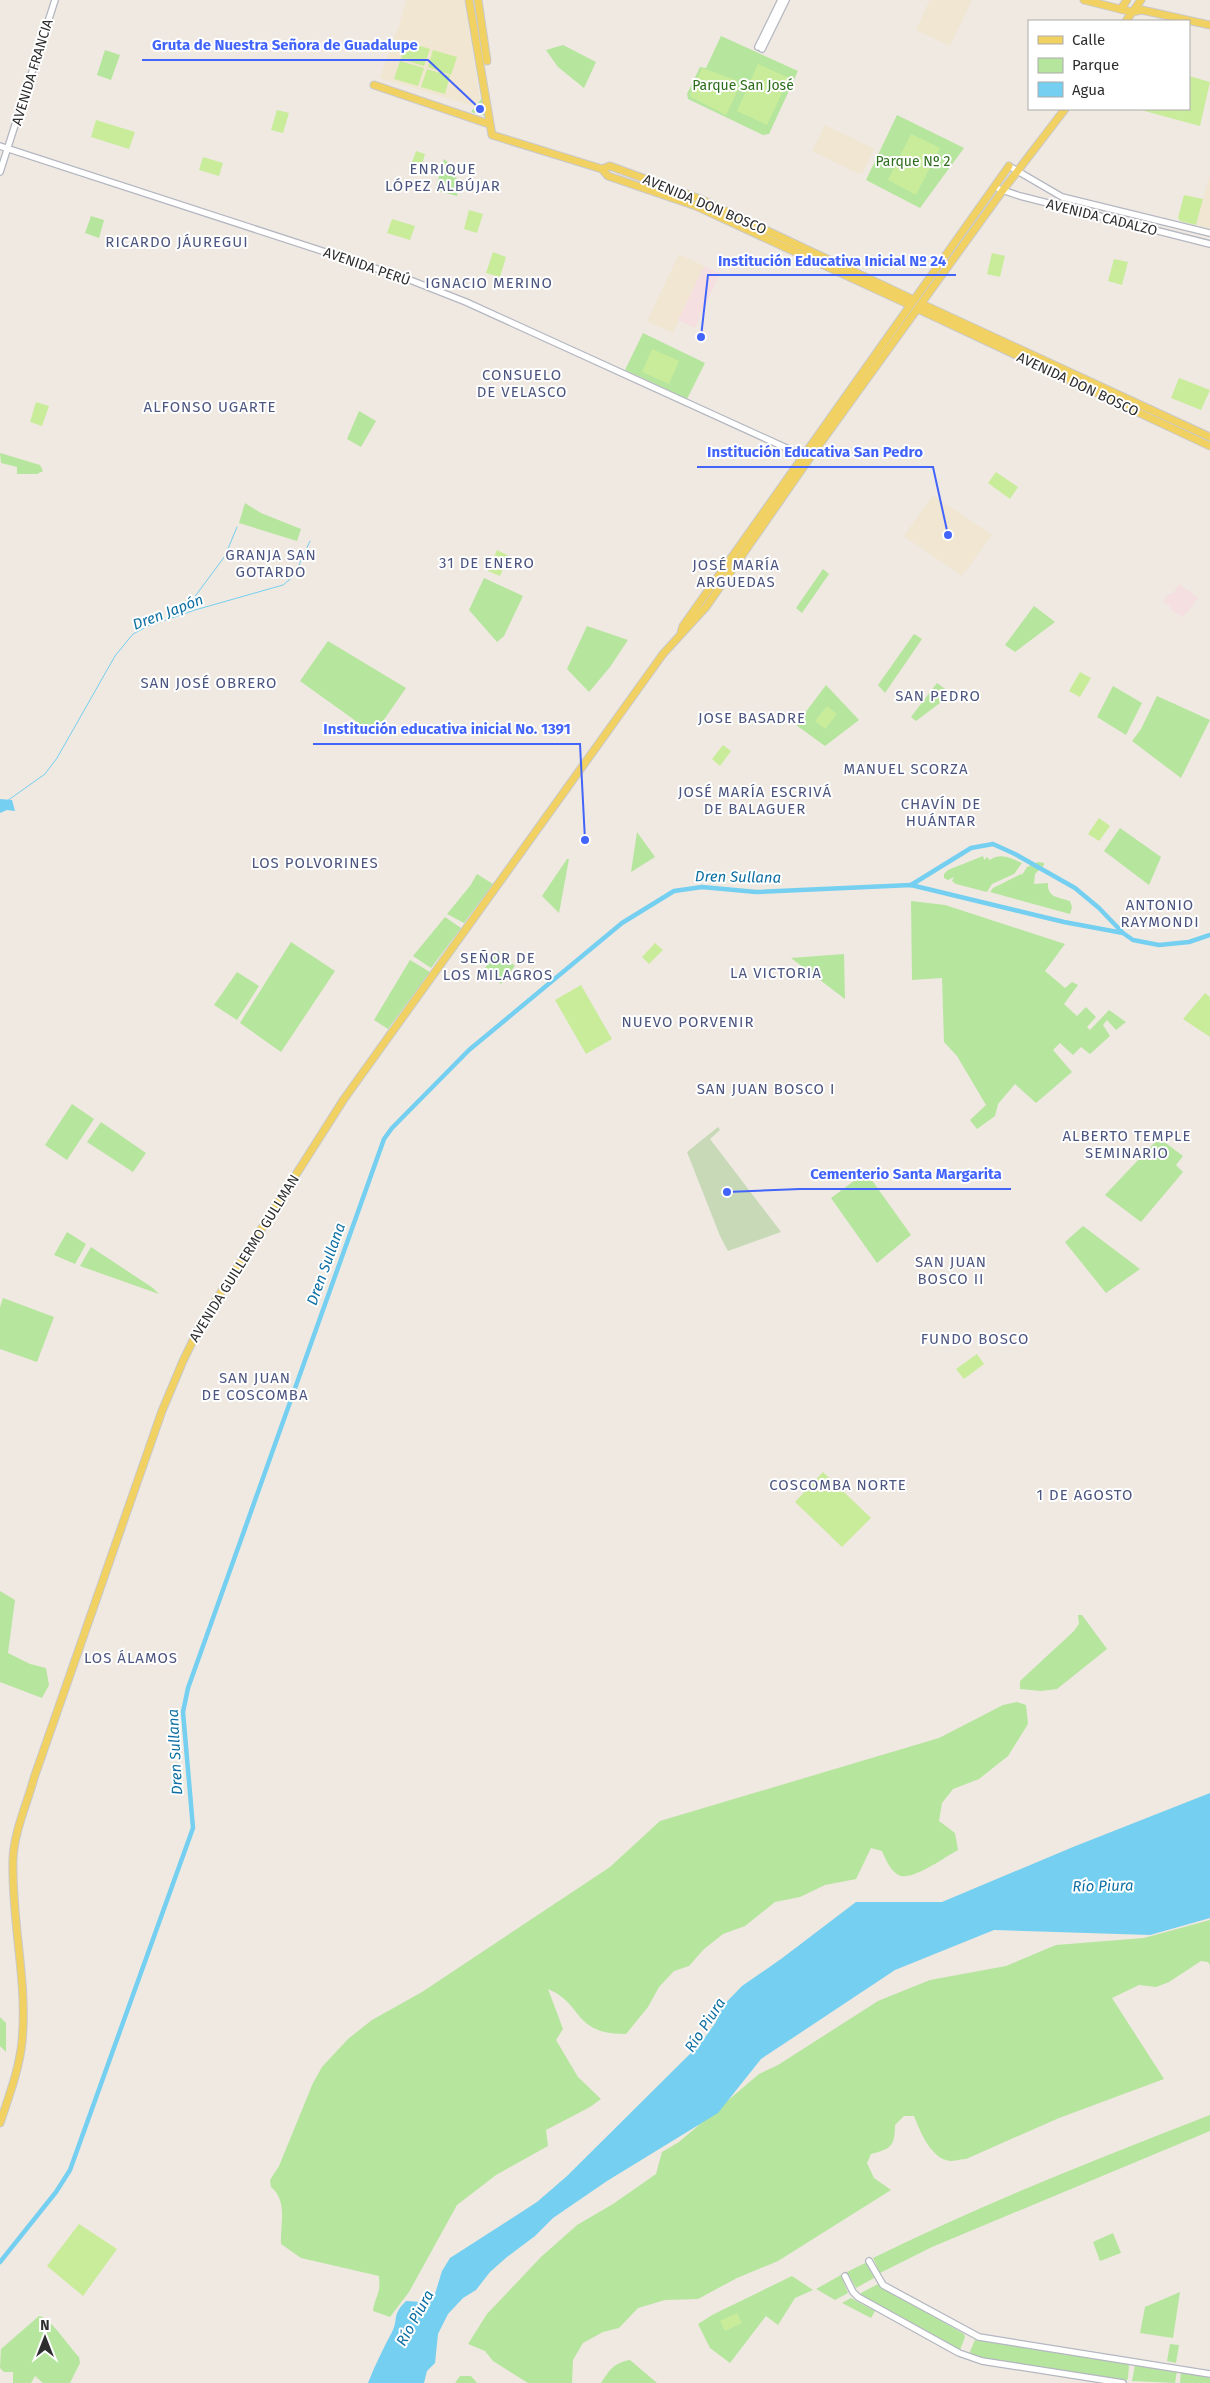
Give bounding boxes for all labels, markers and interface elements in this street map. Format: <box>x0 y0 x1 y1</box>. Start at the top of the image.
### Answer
street label: AVENIDA FRANCIA <box>8 17 57 127</box>
legend <box>1028 20 1190 110</box>
callout: Gruta de Nuestra Señora de Guadalupe <box>142 30 428 60</box>
text: Calle <box>1072 31 1105 49</box>
text: Gruta de Nuestra Señora de Guadalupe <box>152 36 418 54</box>
text: Parque <box>1072 56 1119 74</box>
park label: Parque San José <box>692 77 794 94</box>
text: Agua <box>1072 81 1105 99</box>
park label: Parque Nº 2 <box>875 153 951 170</box>
district label: ENRIQUE LÓPEZ ALBÚJAR <box>385 160 501 195</box>
street label: AVENIDA DON BOSCO <box>641 171 769 238</box>
street label: AVENIDA CADALZO <box>1045 195 1159 239</box>
district label: RICARDO JÁUREGUI <box>105 233 249 251</box>
street label: AVENIDA PERÚ <box>321 243 413 289</box>
callout: Institución Educativa Inicial Nº 24 <box>708 245 956 275</box>
text: Institución Educativa Inicial Nº 24 <box>718 252 947 270</box>
district label: IGNACIO MERINO <box>425 274 553 292</box>
street label: AVENIDA DON BOSCO <box>1014 349 1141 420</box>
district label: CONSUELO DE VELASCO <box>477 366 567 401</box>
district label: ALFONSO UGARTE <box>144 398 276 416</box>
callout: Institución Educativa San Pedro <box>697 437 933 467</box>
text: Institución Educativa San Pedro <box>707 443 923 461</box>
district label: GRANJA SAN GOTARDO <box>225 546 317 581</box>
district label: 31 DE ENERO <box>439 554 535 572</box>
district label: JOSÉ MARÍA ARGUEDAS <box>692 556 780 591</box>
water label: Dren Japón <box>130 590 206 634</box>
district label: SAN JOSÉ OBRERO <box>141 674 277 692</box>
district label: SAN PEDRO <box>895 687 981 705</box>
district label: JOSE BASADRE <box>698 709 806 727</box>
callout: Institución educativa inicial No. 1391 <box>313 714 580 744</box>
text: Institución educativa inicial No. 1391 <box>323 720 571 738</box>
district label: MANUEL SCORZA <box>844 760 968 778</box>
district label: JOSÉ MARÍA ESCRIVÁ DE BALAGUER <box>678 783 832 818</box>
district label: CHAVÍN DE HUÁNTAR <box>901 795 981 830</box>
district label: LOS POLVORINES <box>251 854 379 872</box>
water label: Dren Sullana <box>695 867 781 887</box>
district label: ANTONIO RAYMONDI <box>1120 896 1200 931</box>
district label: SEÑOR DE LOS MILAGROS <box>443 949 553 984</box>
district label: LA VICTORIA <box>730 964 822 982</box>
district label: NUEVO PORVENIR <box>622 1013 755 1031</box>
district label: SAN JUAN BOSCO I <box>697 1080 835 1098</box>
district label: ALBERTO TEMPLE SEMINARIO <box>1062 1127 1192 1162</box>
callout: Cementerio Santa Margarita <box>800 1159 1011 1189</box>
text: Cementerio Santa Margarita <box>810 1165 1002 1183</box>
street label: AVENIDA GUILLERMO GULLMAN <box>186 1171 303 1345</box>
water label: Dren Sullana <box>303 1220 349 1308</box>
district label: SAN JUAN BOSCO II <box>915 1253 987 1288</box>
district label: FUNDO BOSCO <box>921 1330 1029 1348</box>
district label: SAN JUAN DE COSCOMBA <box>201 1369 309 1404</box>
district label: COSCOMBA NORTE <box>769 1476 907 1494</box>
district label: 1 DE AGOSTO <box>1037 1486 1133 1504</box>
district label: LOS ÁLAMOS <box>84 1649 178 1667</box>
water label: Dren Sullana <box>164 1708 186 1796</box>
water label: Río Piura <box>1072 1876 1134 1896</box>
water label: Río Piura <box>681 1995 729 2055</box>
water label: Río Piura <box>392 2287 438 2349</box>
north arrow <box>20 2313 70 2363</box>
text: N <box>40 2317 50 2334</box>

